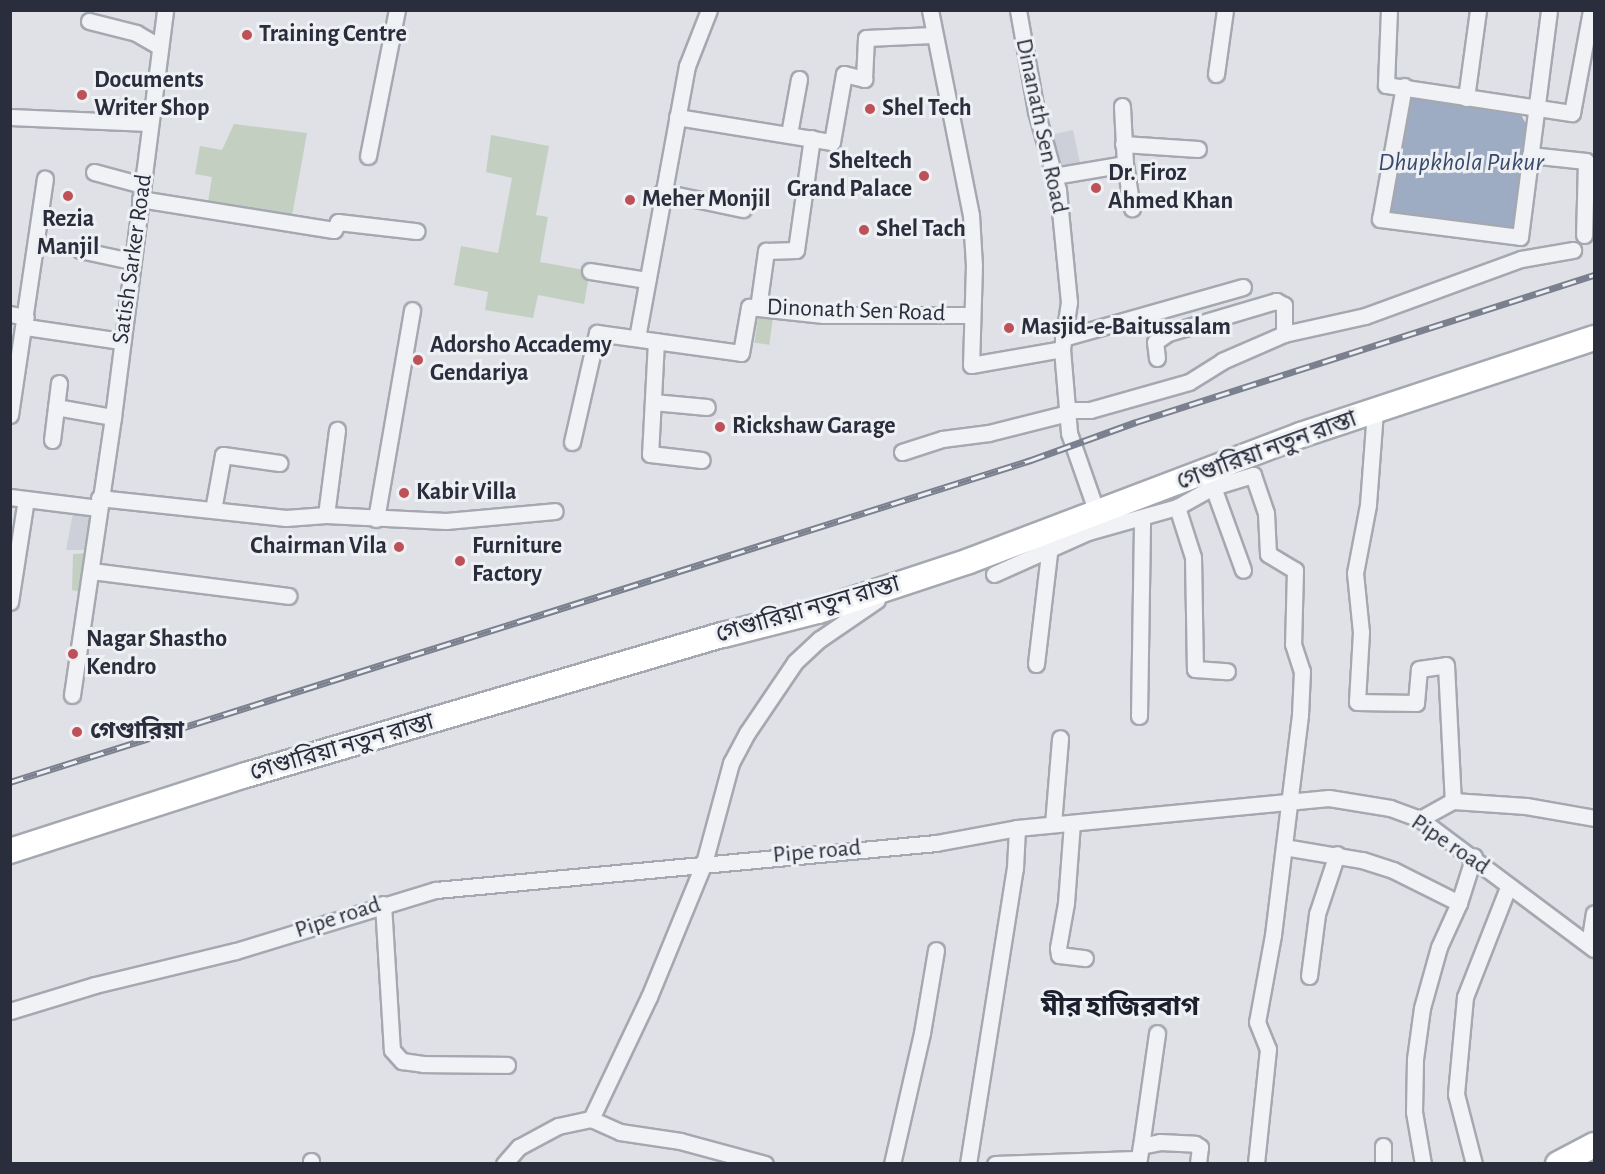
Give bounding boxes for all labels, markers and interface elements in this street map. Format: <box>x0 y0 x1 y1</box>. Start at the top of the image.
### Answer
place label: Training Centre <box>259 21 407 49</box>
marker: Training Centre <box>240 28 254 42</box>
street label: Dinanath Sen Road <box>1008 36 1074 216</box>
place label: Documents Writer Shop <box>94 67 209 123</box>
marker: Documents Writer Shop <box>75 88 89 102</box>
place label: Shel Tech <box>882 95 972 123</box>
marker: Shel Tech <box>863 102 877 116</box>
water label: Dhupkhola Pukur <box>1378 147 1544 179</box>
place label: Sheltech Grand Palace <box>787 148 912 204</box>
place label: Dr. Firoz Ahmed Khan <box>1108 160 1233 216</box>
marker: Sheltech Grand Palace <box>917 169 931 183</box>
street label: Satish Sarker Road <box>107 172 159 346</box>
marker: Dr. Firoz Ahmed Khan <box>1089 181 1103 195</box>
place label: Meher Monjil <box>642 186 771 214</box>
marker: Rezia Manjil <box>61 189 75 203</box>
marker: Meher Monjil <box>623 193 637 207</box>
place label: Rezia Manjil <box>37 206 99 262</box>
place label: Shel Tach <box>876 216 966 244</box>
marker: Shel Tach <box>857 223 871 237</box>
street label: Dinonath Sen Road <box>766 293 946 329</box>
place label: Masjid-e-Baitussalam <box>1021 314 1231 342</box>
marker: Masjid-e-Baitussalam <box>1002 321 1016 335</box>
place label: Adorsho Accademy Gendariya <box>430 332 612 388</box>
marker: Adorsho Accademy Gendariya <box>411 353 425 367</box>
street label: গেণ্ডারিয়া নতুন রাস্তা <box>1173 405 1361 497</box>
place label: Rickshaw Garage <box>732 413 896 441</box>
marker: Rickshaw Garage <box>713 420 727 434</box>
place label: Kabir Villa <box>416 479 517 507</box>
marker: Kabir Villa <box>397 486 411 500</box>
place label: Chairman Vila <box>250 533 387 561</box>
place label: Furniture Factory <box>472 533 562 589</box>
marker: Chairman Vila <box>392 540 406 554</box>
marker: Furniture Factory <box>453 554 467 568</box>
street label: গেণ্ডারিয়া নতুন রাস্তা <box>713 570 903 650</box>
place label: Nagar Shastho Kendro <box>86 626 227 682</box>
marker: Nagar Shastho Kendro <box>64 645 82 663</box>
street label: গেণ্ডারিয়া নতুন রাস্তা <box>247 708 437 788</box>
place label: গেণ্ডারিয়া <box>90 718 184 746</box>
marker: গেণ্ডারিয়া <box>68 723 86 741</box>
street label: Pipe road <box>1405 808 1495 882</box>
street label: Pipe road <box>772 834 862 870</box>
street label: Pipe road <box>291 891 385 945</box>
district label: মীর হাজিরবাগ <box>1041 991 1199 1023</box>

